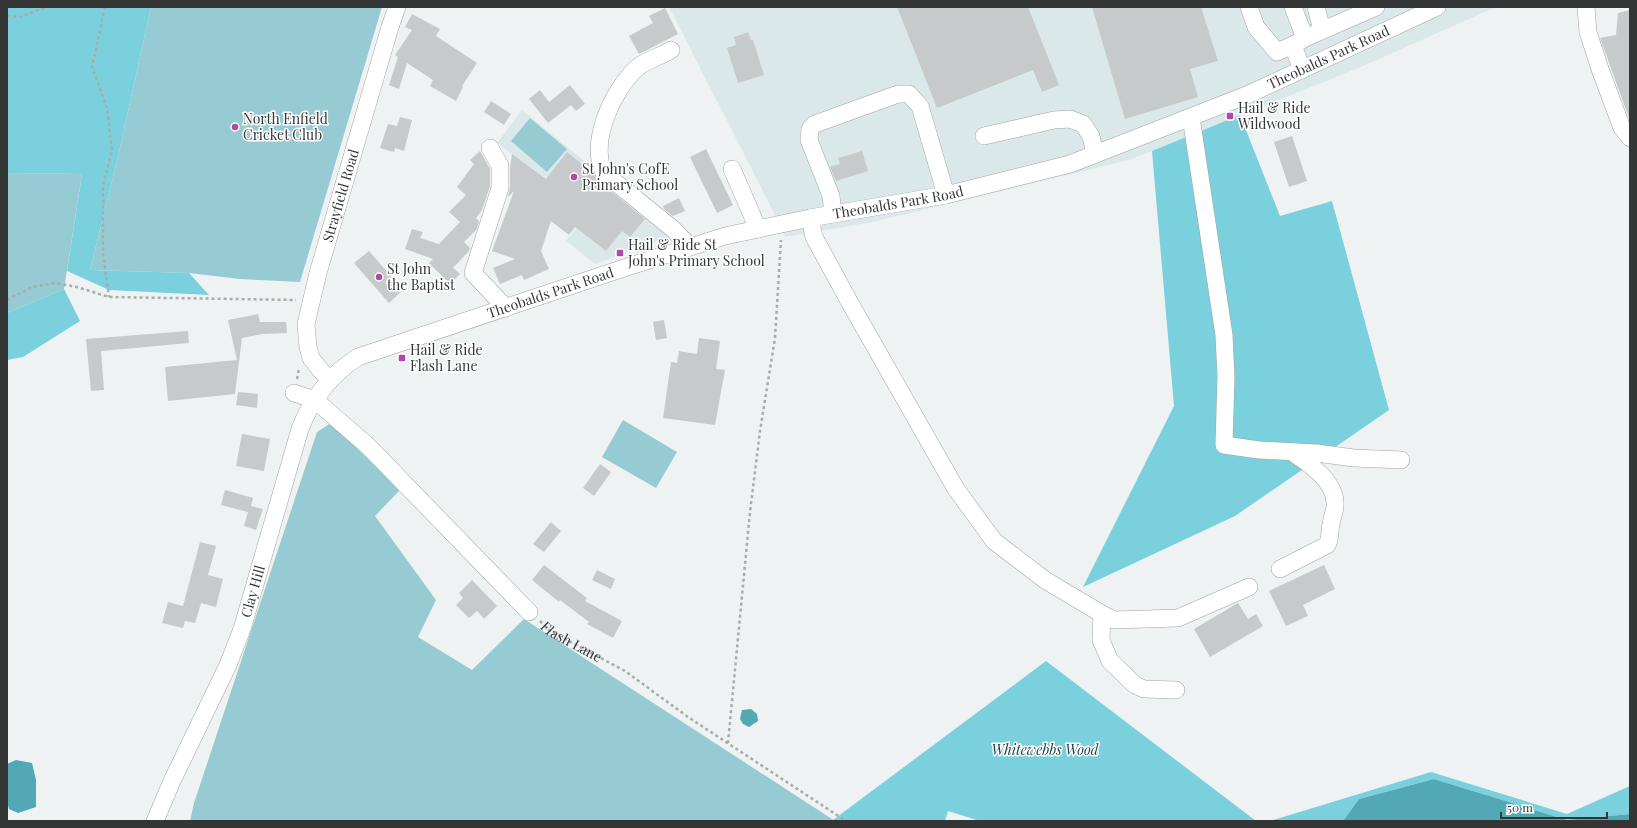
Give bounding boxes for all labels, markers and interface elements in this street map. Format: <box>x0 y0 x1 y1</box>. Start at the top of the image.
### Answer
street label: Theobalds Park Road <box>1264 20 1392 93</box>
place label: Hail & Ride Wildwood <box>1237 98 1311 133</box>
place label: North Enfield Cricket Club <box>243 109 328 144</box>
marker: Hail & Ride Wildwood <box>1225 111 1235 121</box>
marker: North Enfield Cricket Club <box>230 122 240 132</box>
street label: Strayfield Road <box>318 147 363 244</box>
place label: St John's CofE Primary School <box>582 159 678 194</box>
marker: St John's CofE Primary School <box>569 172 579 182</box>
street label: Theobalds Park Road <box>831 181 965 223</box>
place label: Hail & Ride St John's Primary School <box>627 235 765 270</box>
marker: Hail & Ride St John's Primary School <box>615 248 625 258</box>
place label: St John the Baptist <box>387 259 456 294</box>
street label: Theobalds Park Road <box>484 262 616 322</box>
marker: St John the Baptist <box>374 272 384 282</box>
place label: Hail & Ride Flash Lane <box>410 340 483 375</box>
marker: Hail & Ride Flash Lane <box>397 353 407 363</box>
street label: Clay Hill <box>236 563 269 620</box>
street label: Flash Lane <box>537 617 606 666</box>
park label: Whitewebbs Wood <box>992 740 1099 759</box>
scale bar <box>1501 794 1607 820</box>
text: 50 m <box>1507 799 1533 815</box>

